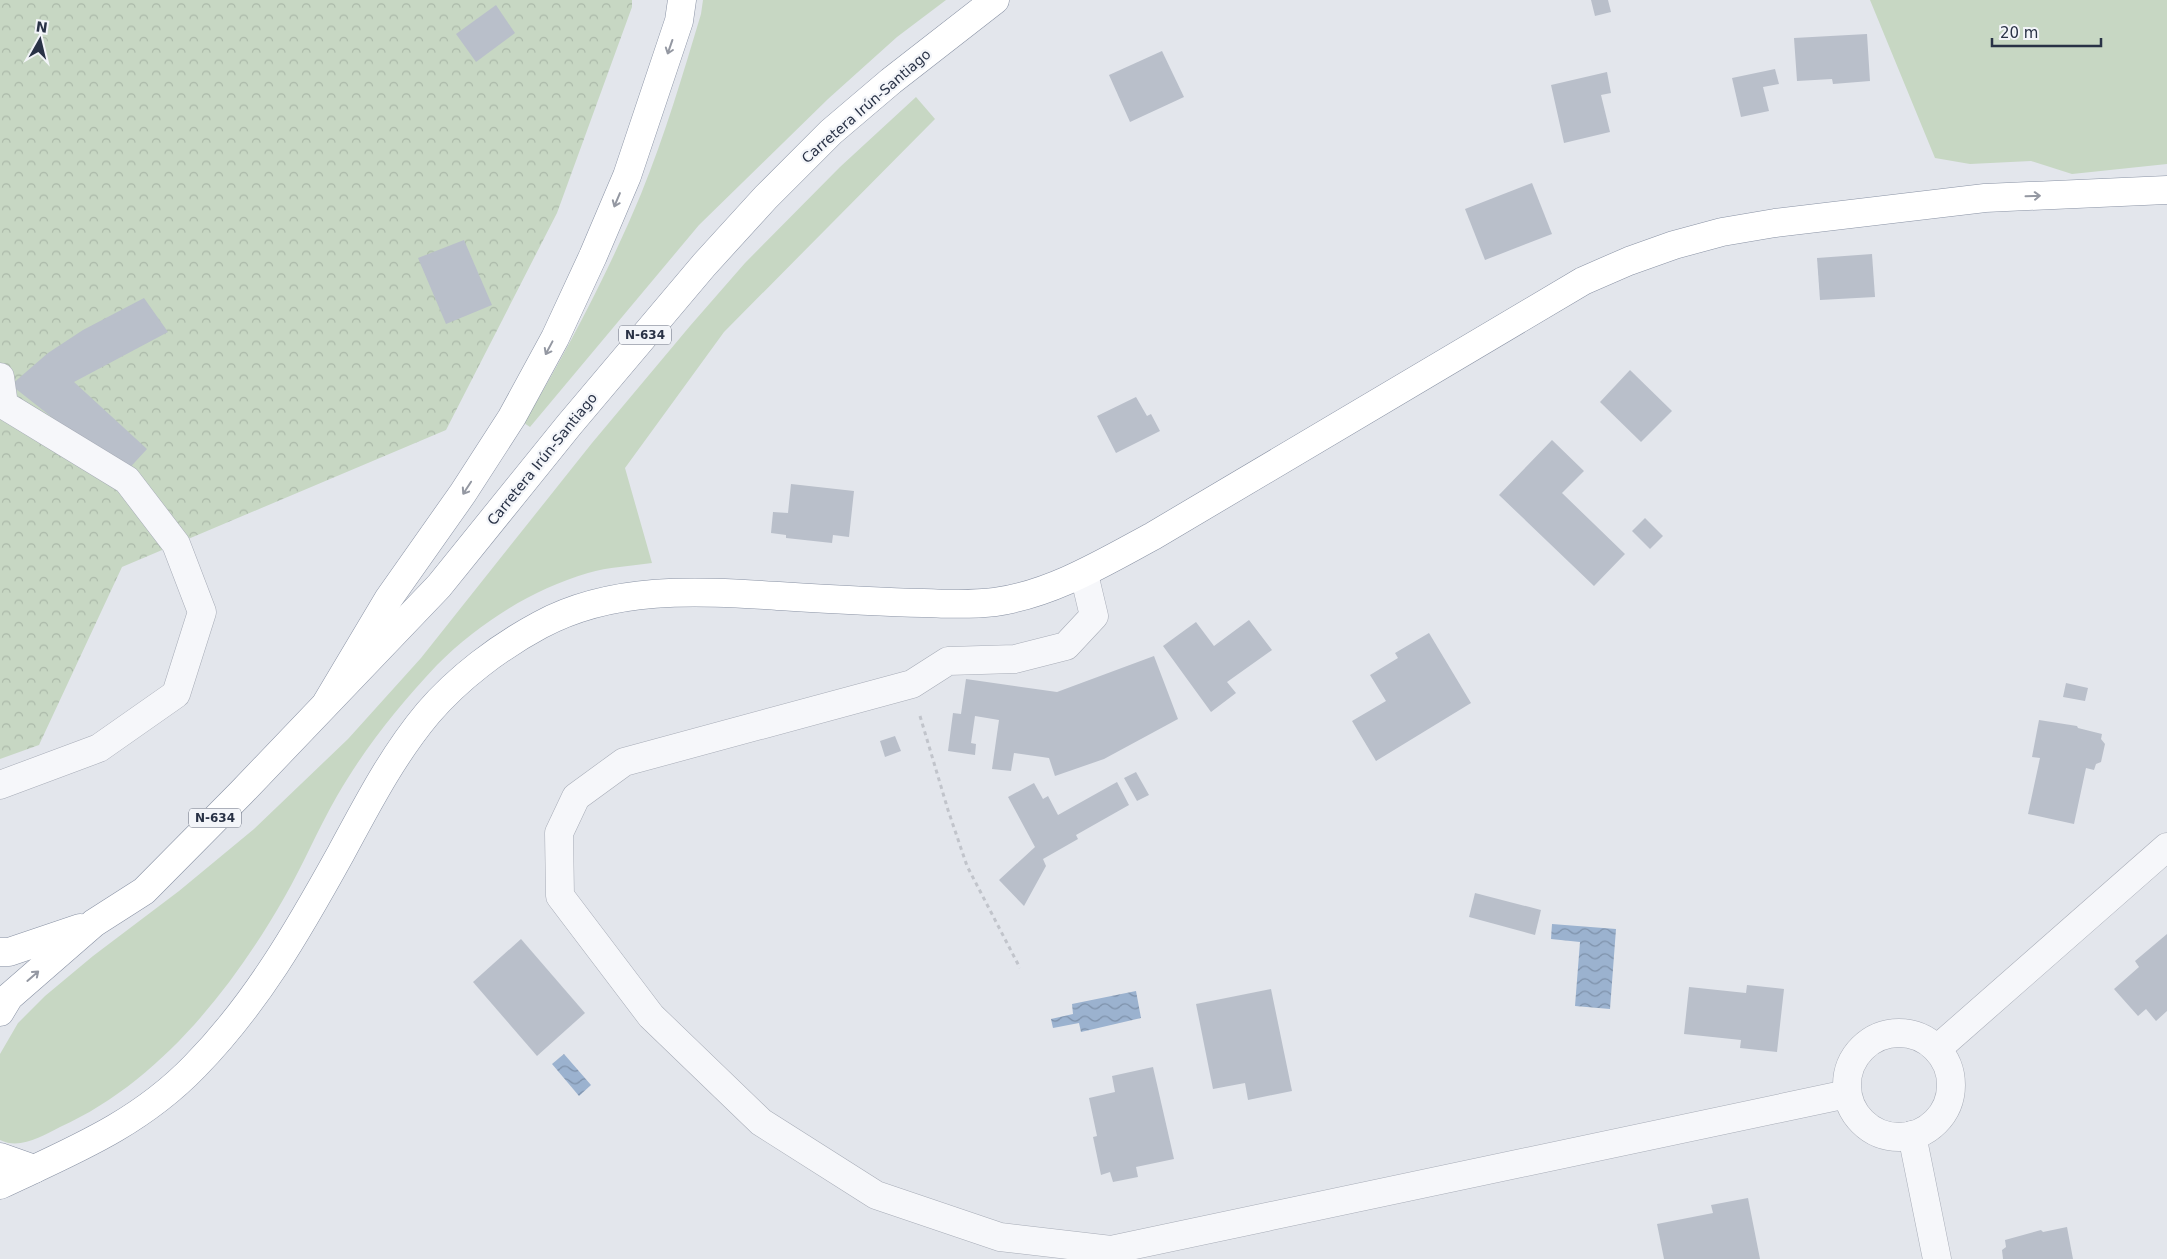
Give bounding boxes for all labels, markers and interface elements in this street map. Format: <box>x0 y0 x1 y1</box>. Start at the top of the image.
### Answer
north arrow <box>15 15 65 65</box>
scale bar <box>1992 15 2101 47</box>
text: N <box>35 18 49 36</box>
text: 20 m <box>2000 24 2038 42</box>
one-way arrow <box>665 39 675 55</box>
street label: Carretera Irún-Santiago <box>798 46 934 166</box>
one-way arrow <box>2025 191 2041 200</box>
one-way arrow <box>611 192 621 207</box>
road number: N-634 <box>619 326 671 344</box>
one-way arrow <box>544 340 553 355</box>
street label: Carretera Irún-Santiago <box>484 390 600 528</box>
one-way arrow <box>461 481 472 495</box>
road number: N-634 <box>189 808 241 828</box>
one-way arrow <box>26 971 39 982</box>

